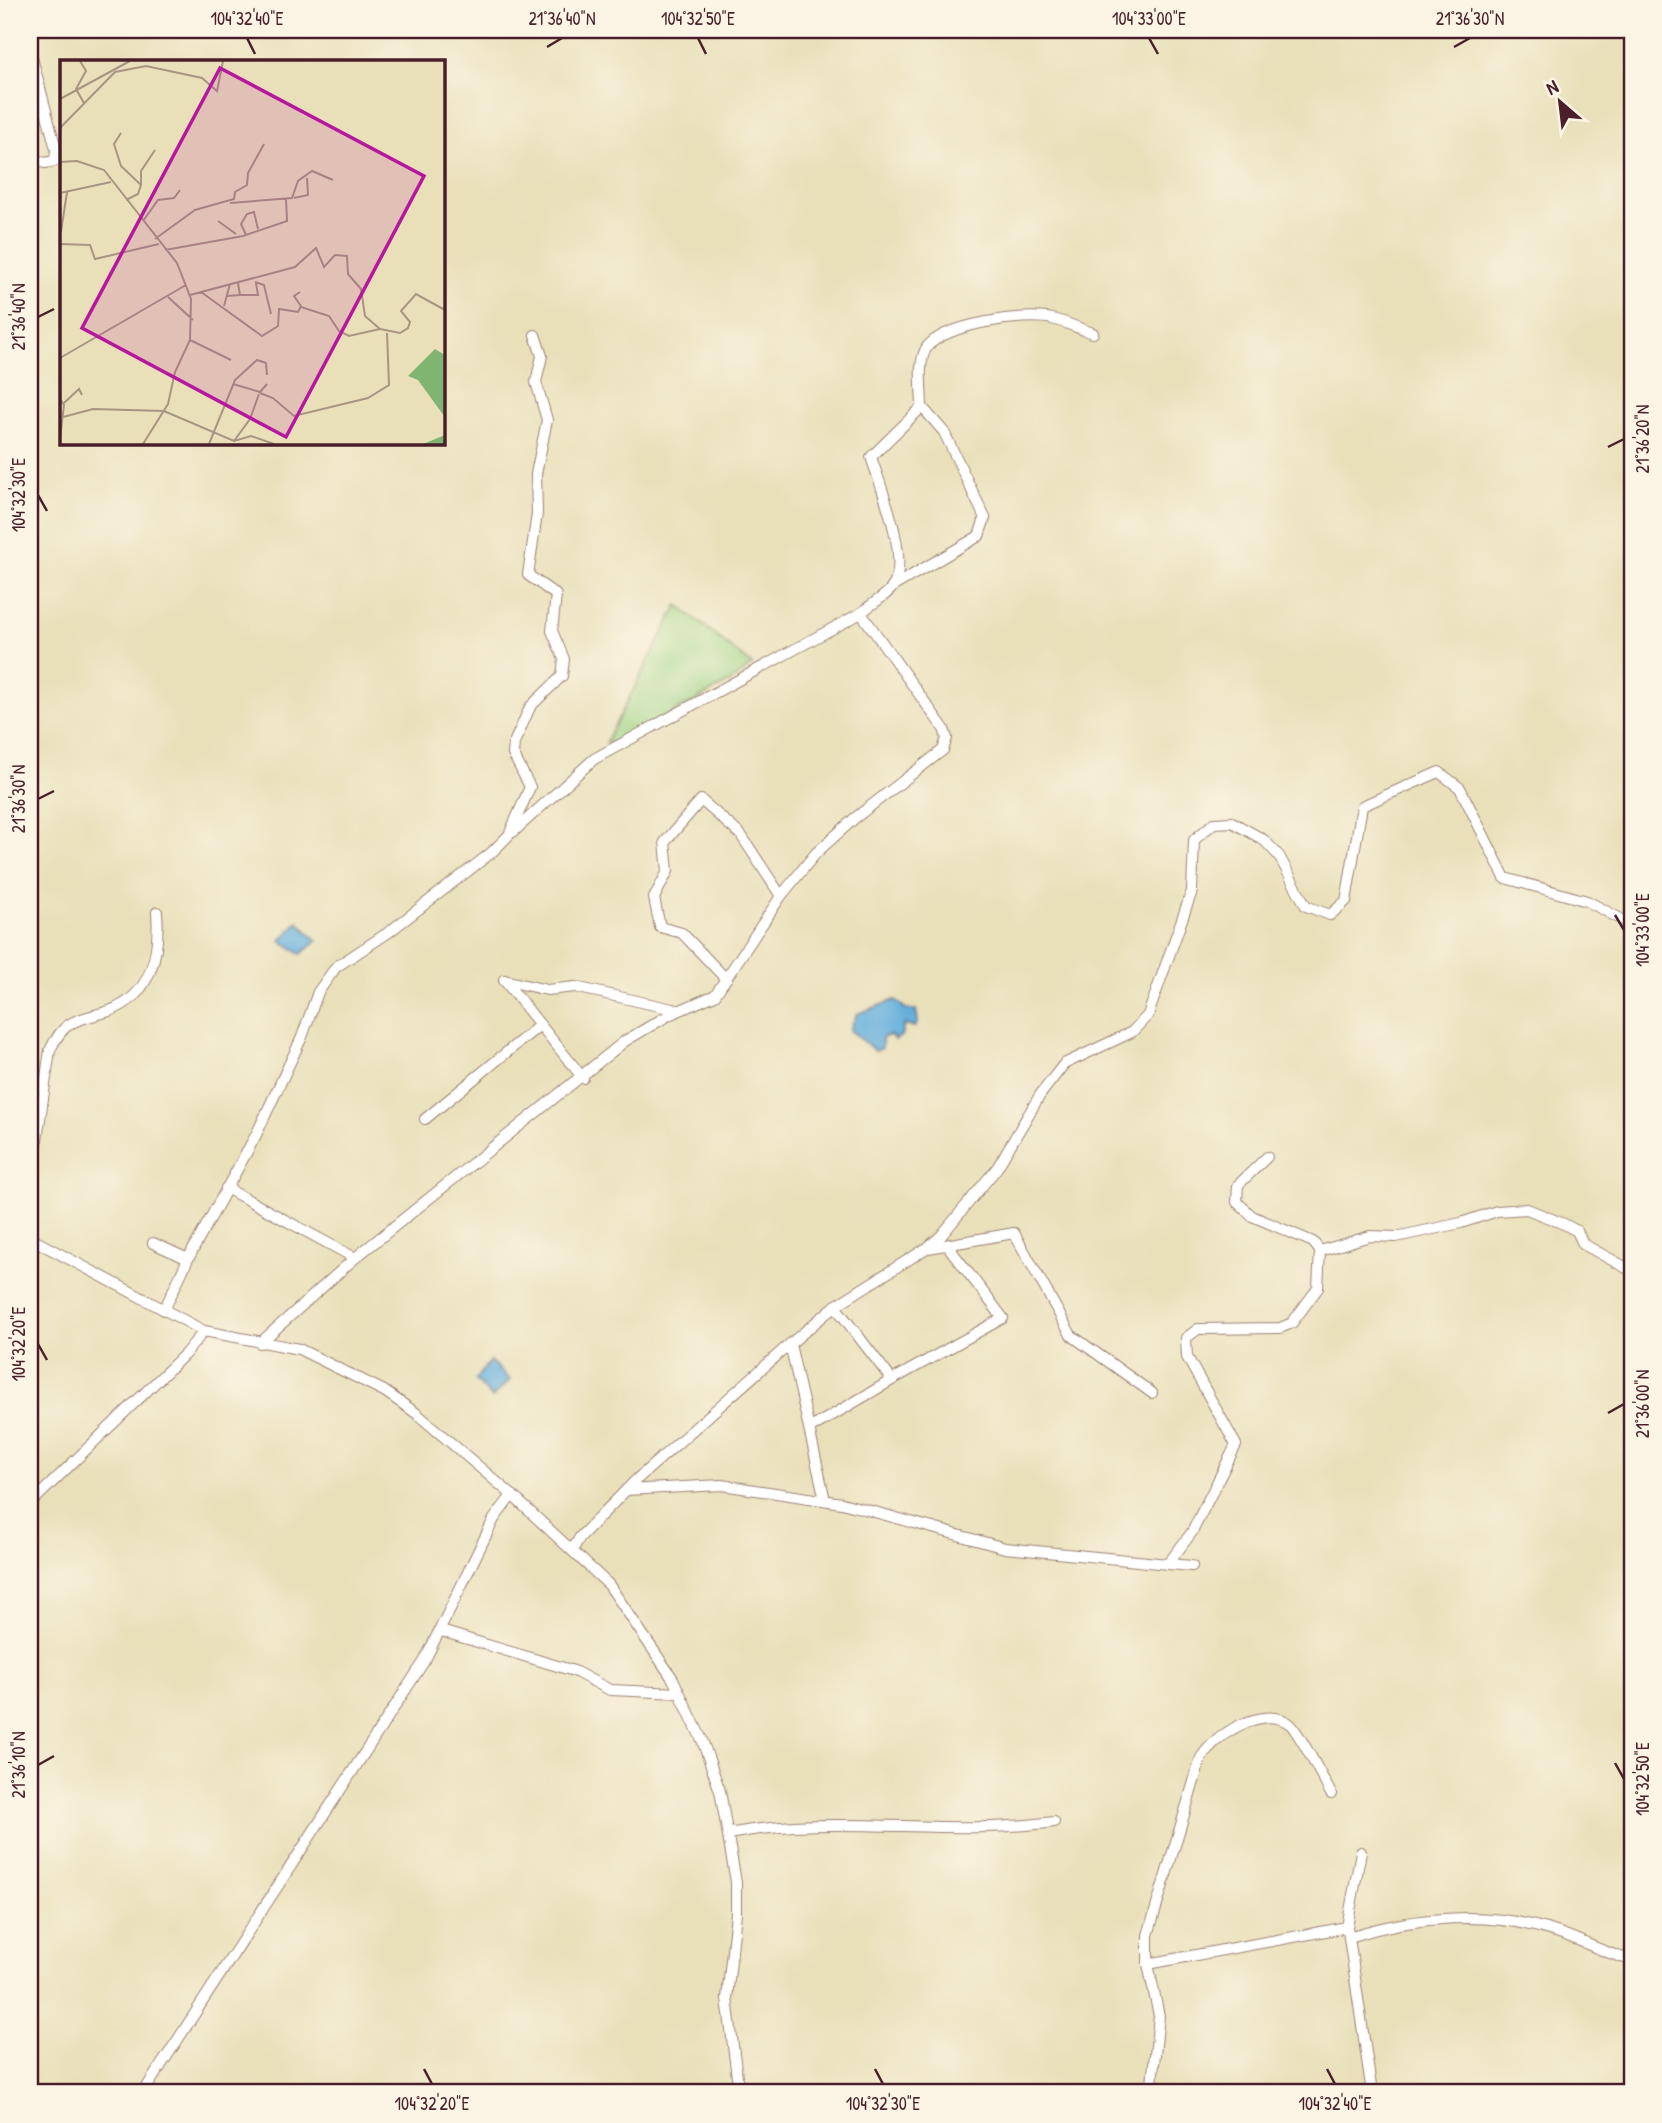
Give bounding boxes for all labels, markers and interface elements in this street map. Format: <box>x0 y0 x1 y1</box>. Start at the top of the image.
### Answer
text: 104°32'40"E <box>210 6 284 31</box>
text: 21°36'40"N <box>528 6 596 31</box>
text: 104°32'50"E <box>661 6 735 31</box>
text: 104°33'00"E <box>1112 6 1186 31</box>
text: 21°36'30"N <box>1436 6 1504 31</box>
inset map <box>60 60 444 444</box>
north arrow <box>1526 66 1596 136</box>
text: N <box>1541 73 1563 101</box>
text: 21°36'40"N <box>6 283 31 351</box>
text: 21°36'20"N <box>1630 405 1655 473</box>
text: 104°32'30"E <box>6 458 31 532</box>
text: 21°36'30"N <box>6 765 31 833</box>
text: 104°33'00"E <box>1630 893 1655 967</box>
text: 104°32'20"E <box>6 1307 31 1381</box>
text: 21°36'00"N <box>1630 1370 1655 1438</box>
text: 21°36'10"N <box>6 1732 31 1798</box>
text: 104°32'50"E <box>1630 1742 1655 1816</box>
text: 104°32'20"E <box>395 2091 469 2116</box>
text: 104°32'30"E <box>846 2091 920 2116</box>
text: 104°32'40"E <box>1298 2091 1372 2116</box>

